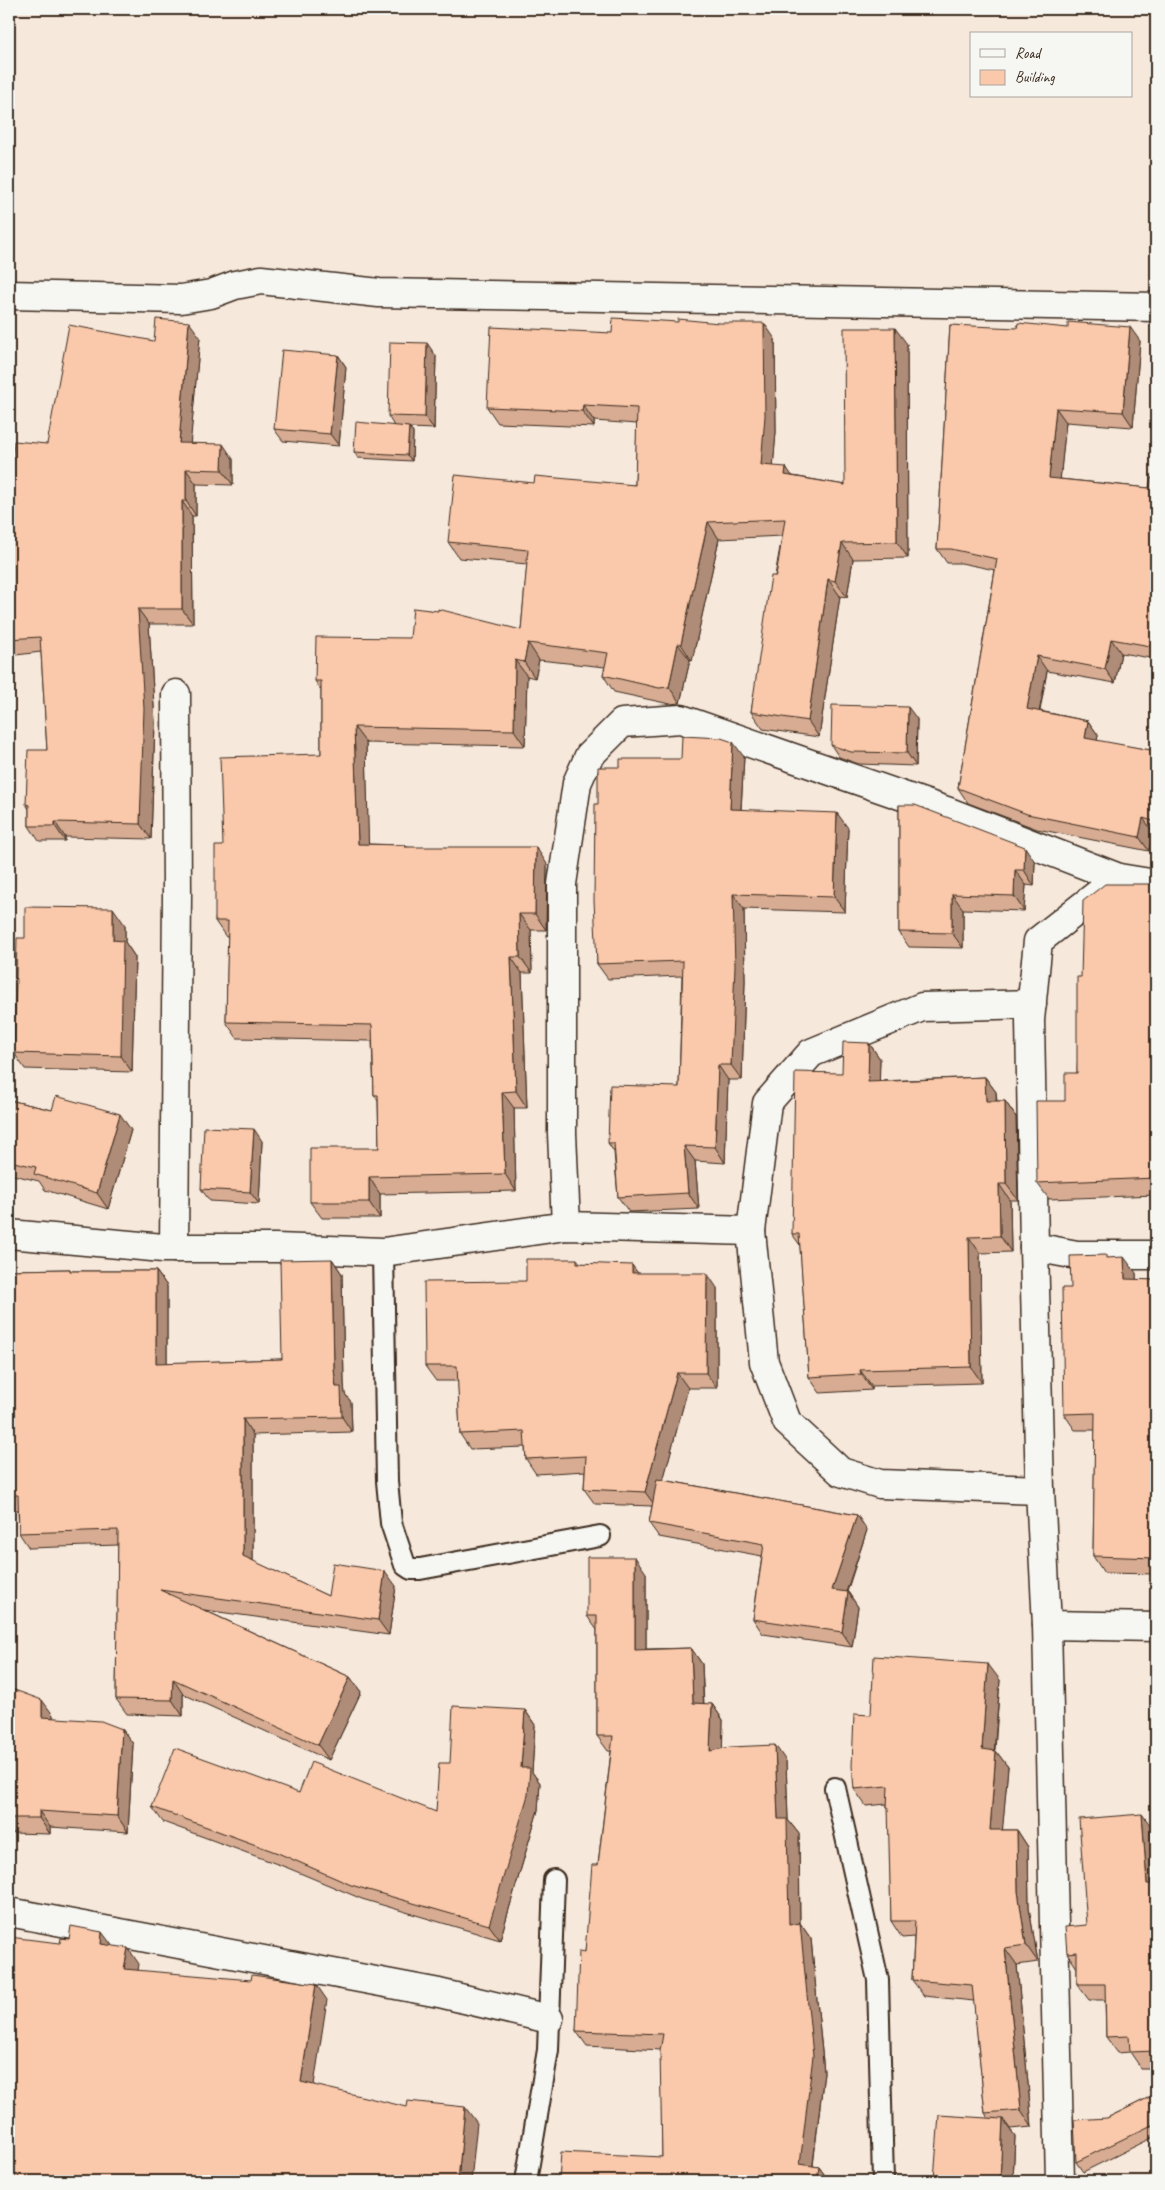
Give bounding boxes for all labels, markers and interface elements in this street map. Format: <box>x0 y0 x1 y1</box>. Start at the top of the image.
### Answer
legend <box>970 32 1132 98</box>
text: Road <box>1015 44 1042 63</box>
text: Building <box>1015 68 1055 87</box>

